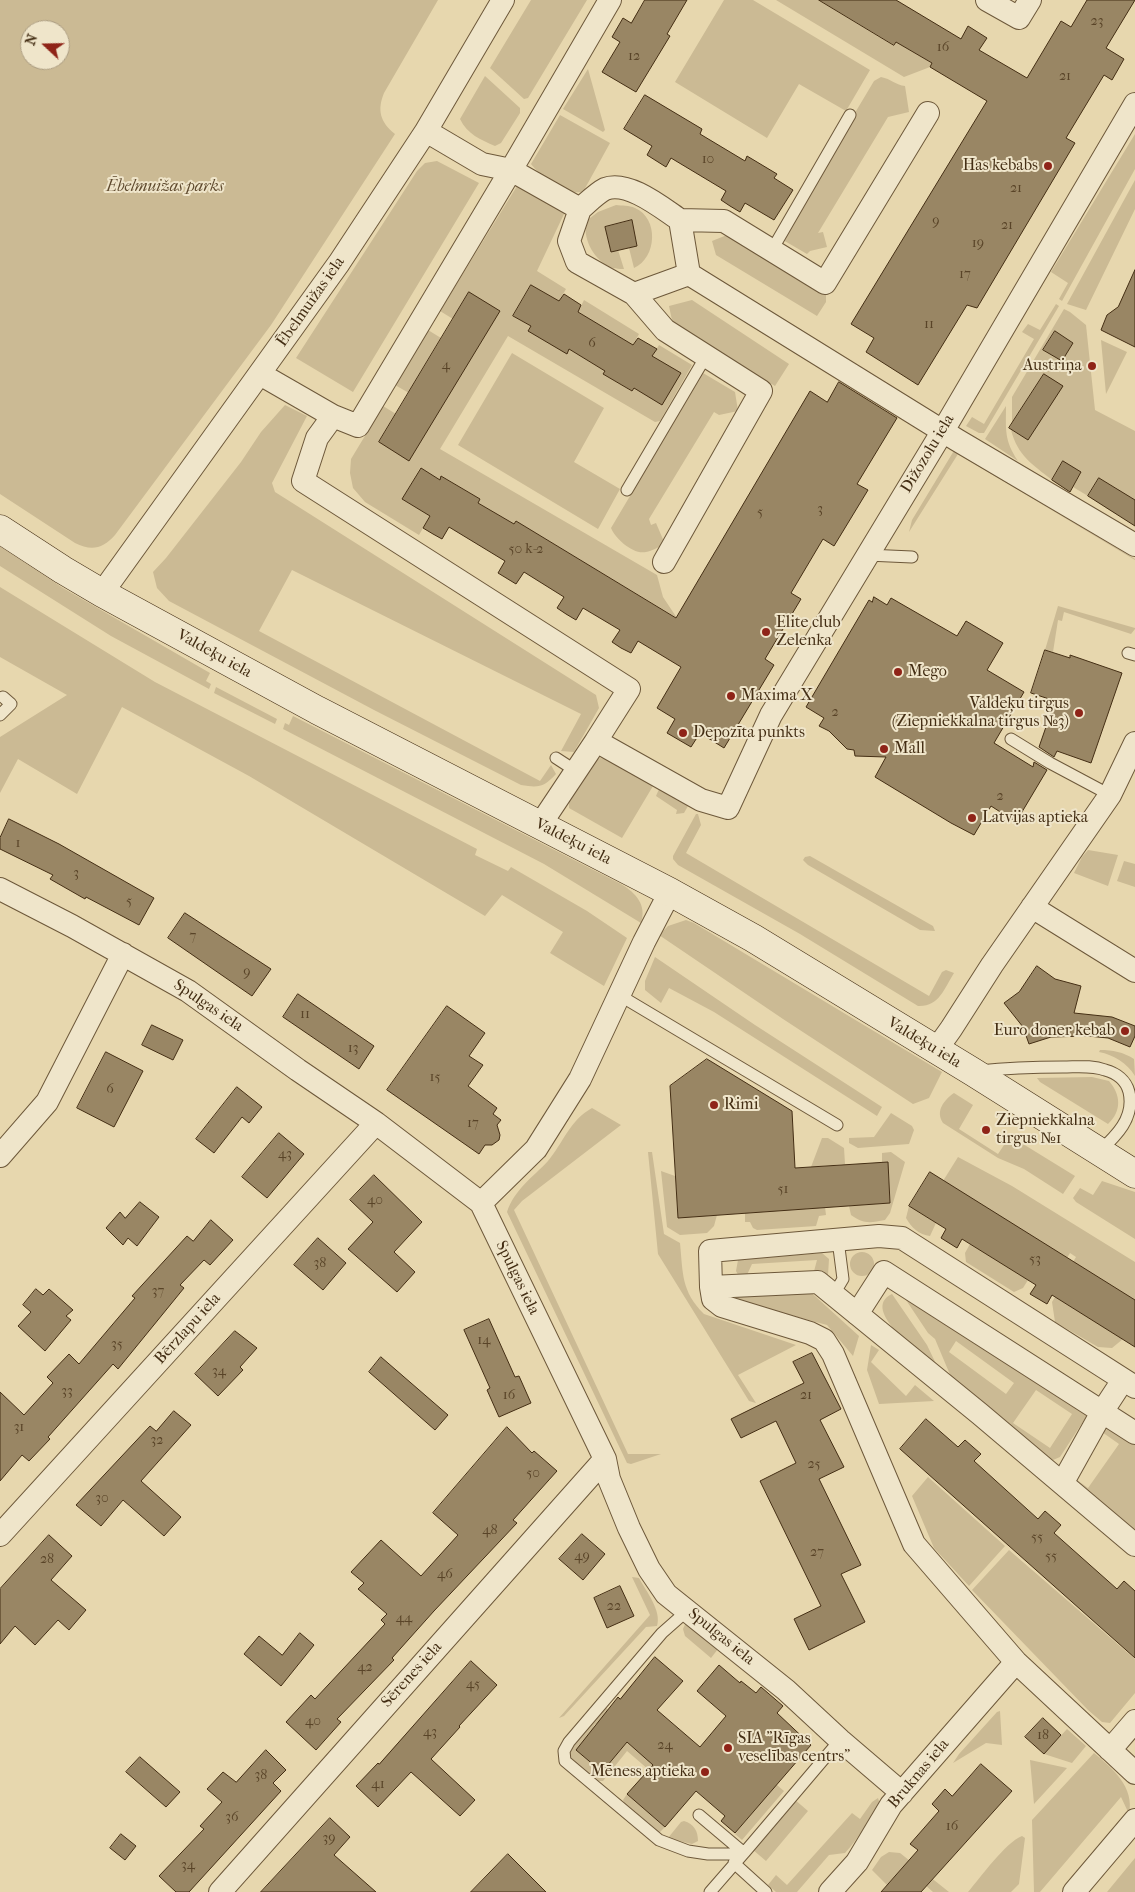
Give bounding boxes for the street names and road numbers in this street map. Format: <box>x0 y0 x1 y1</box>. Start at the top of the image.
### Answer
street label: Ēbelmuižas iela <box>273 253 349 351</box>
street label: Dižozolu iela <box>897 411 959 497</box>
street label: Valdeķu iela <box>173 626 255 682</box>
street label: Valdeķu iela <box>532 815 614 869</box>
street label: Spulgas iela <box>170 976 246 1036</box>
street label: Valdeķu iela <box>884 1013 964 1073</box>
street label: Spulgas iela <box>491 1238 543 1318</box>
street label: Bērzlapu iela <box>151 1289 225 1369</box>
street label: Spulgas iela <box>684 1604 758 1670</box>
street label: Sērenes iela <box>378 1638 446 1712</box>
street label: Bruknas iela <box>884 1735 954 1813</box>

